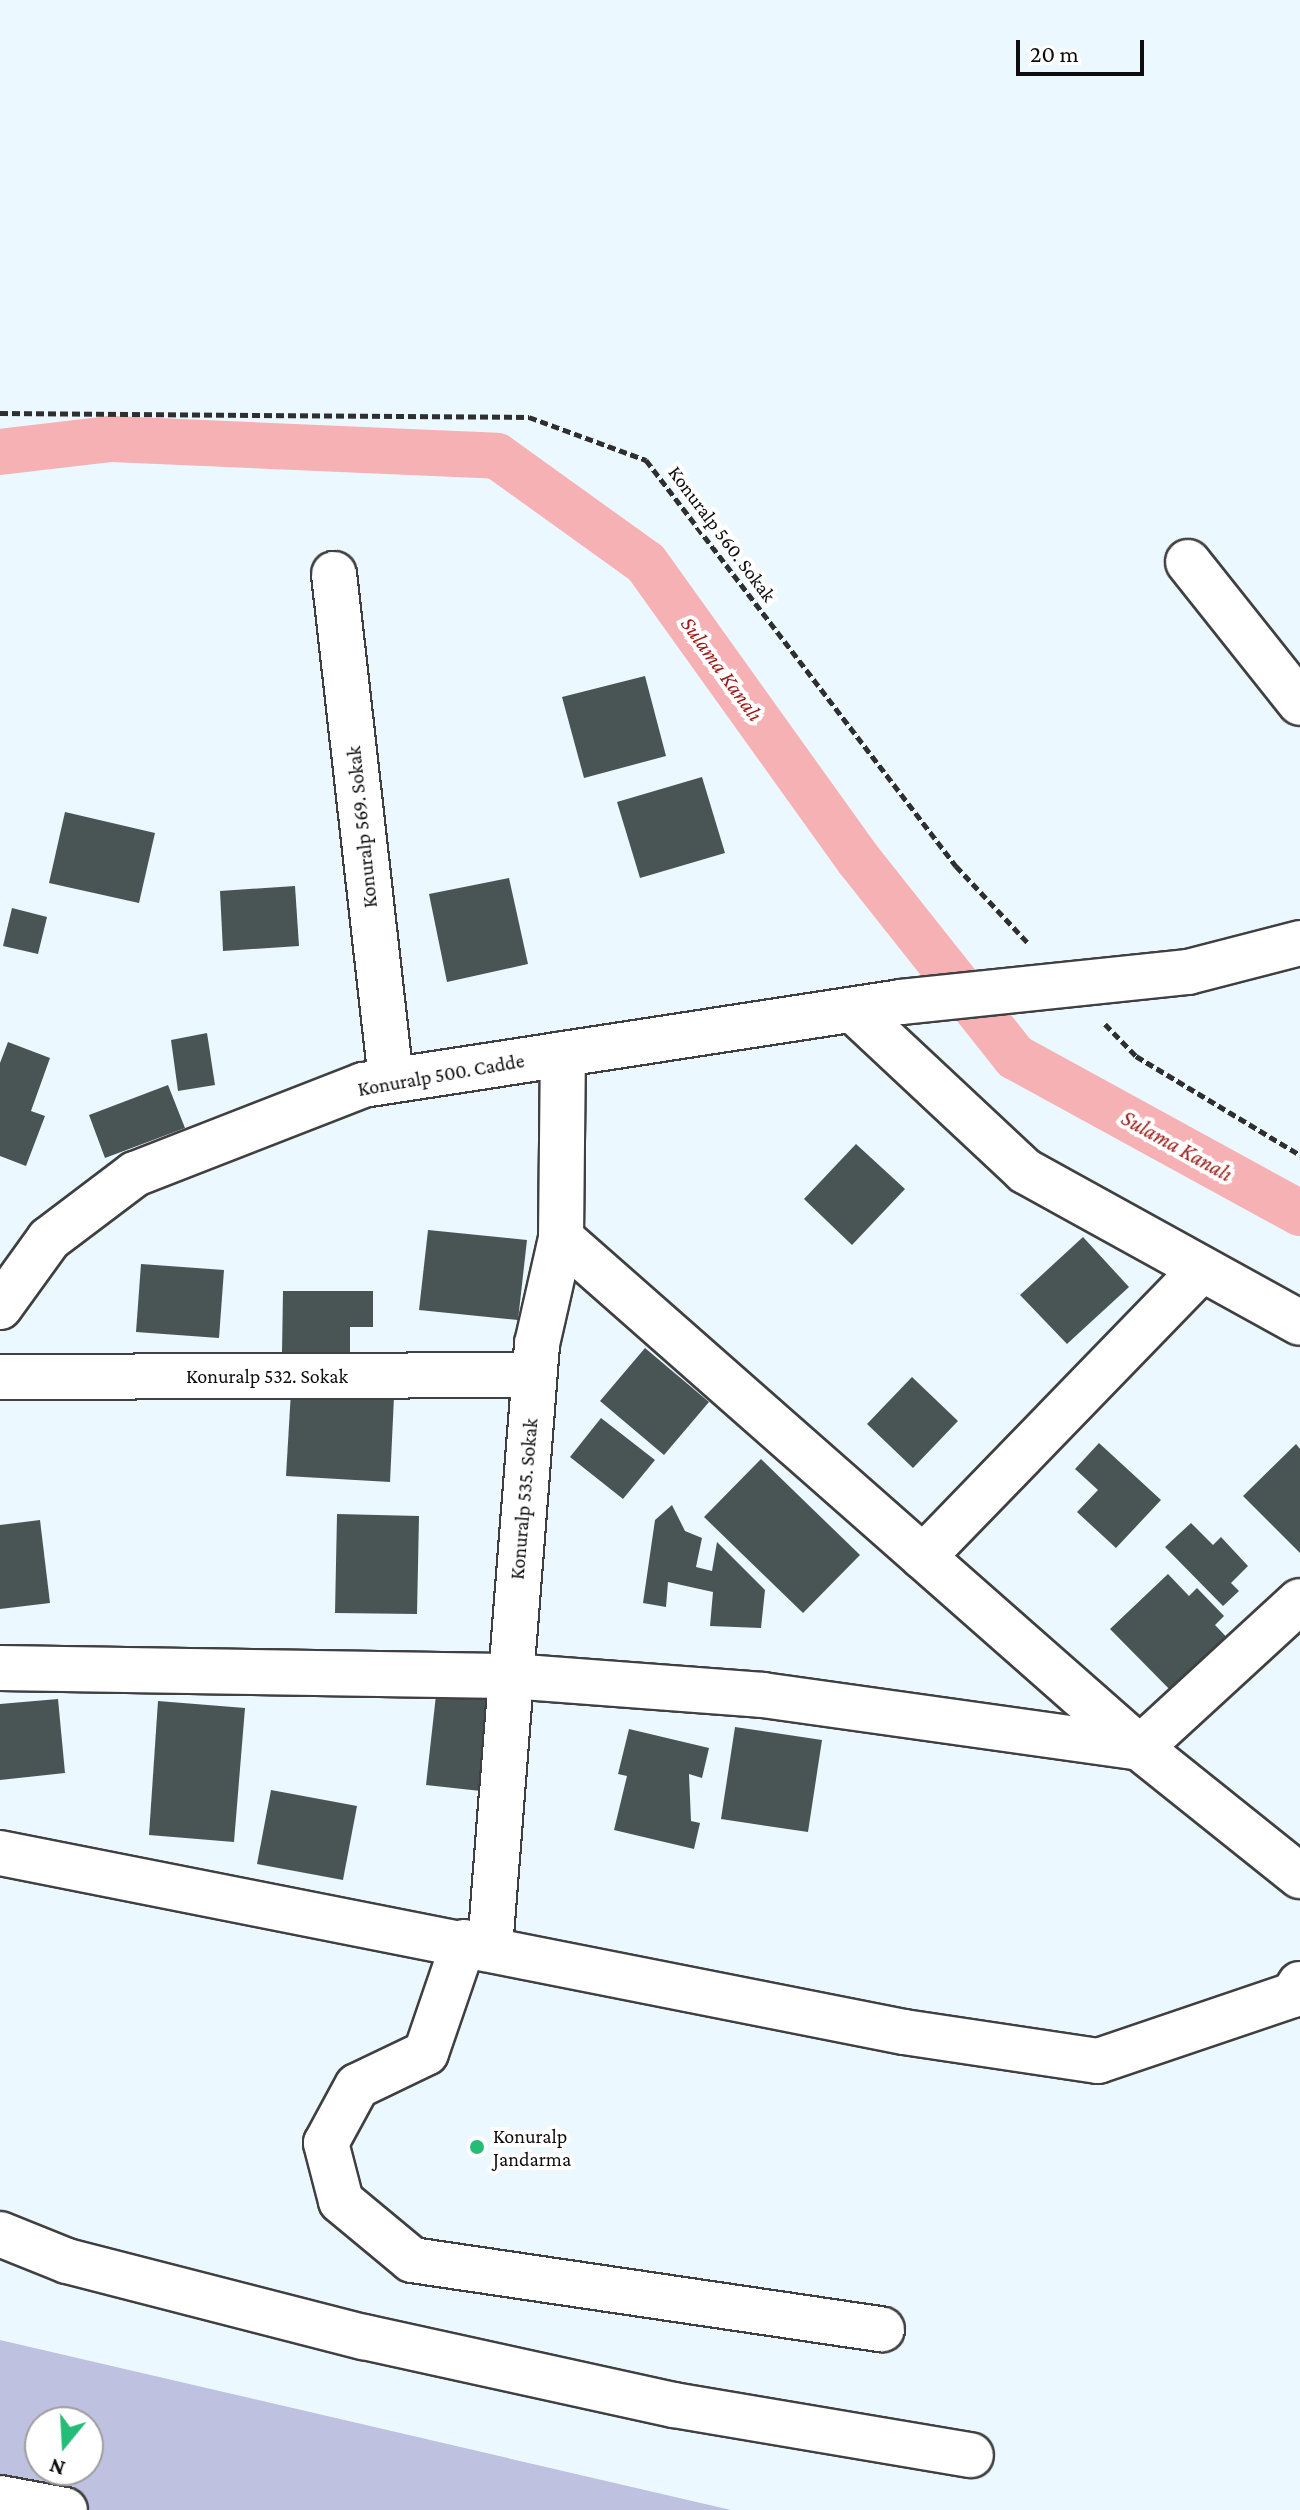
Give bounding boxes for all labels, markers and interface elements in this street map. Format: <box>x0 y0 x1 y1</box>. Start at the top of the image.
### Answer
scale bar <box>1020 24 1148 74</box>
text: 20 m <box>1030 40 1079 67</box>
street label: Konuralp 560. Sokak <box>663 461 781 607</box>
water label: Sulama Kanalı <box>675 611 769 727</box>
street label: Konuralp 569. Sokak <box>342 745 382 909</box>
street label: Konuralp 500. Cadde <box>356 1049 526 1101</box>
water label: Sulama Kanalı <box>1117 1105 1237 1187</box>
street label: Konuralp 532. Sokak <box>186 1364 348 1388</box>
street label: Konuralp 535. Sokak <box>505 1417 543 1581</box>
place label: Konuralp Jandarma <box>493 2124 571 2171</box>
marker: Konuralp Jandarma <box>468 2138 486 2156</box>
north arrow <box>24 2406 104 2486</box>
text: N <box>46 2453 68 2482</box>

